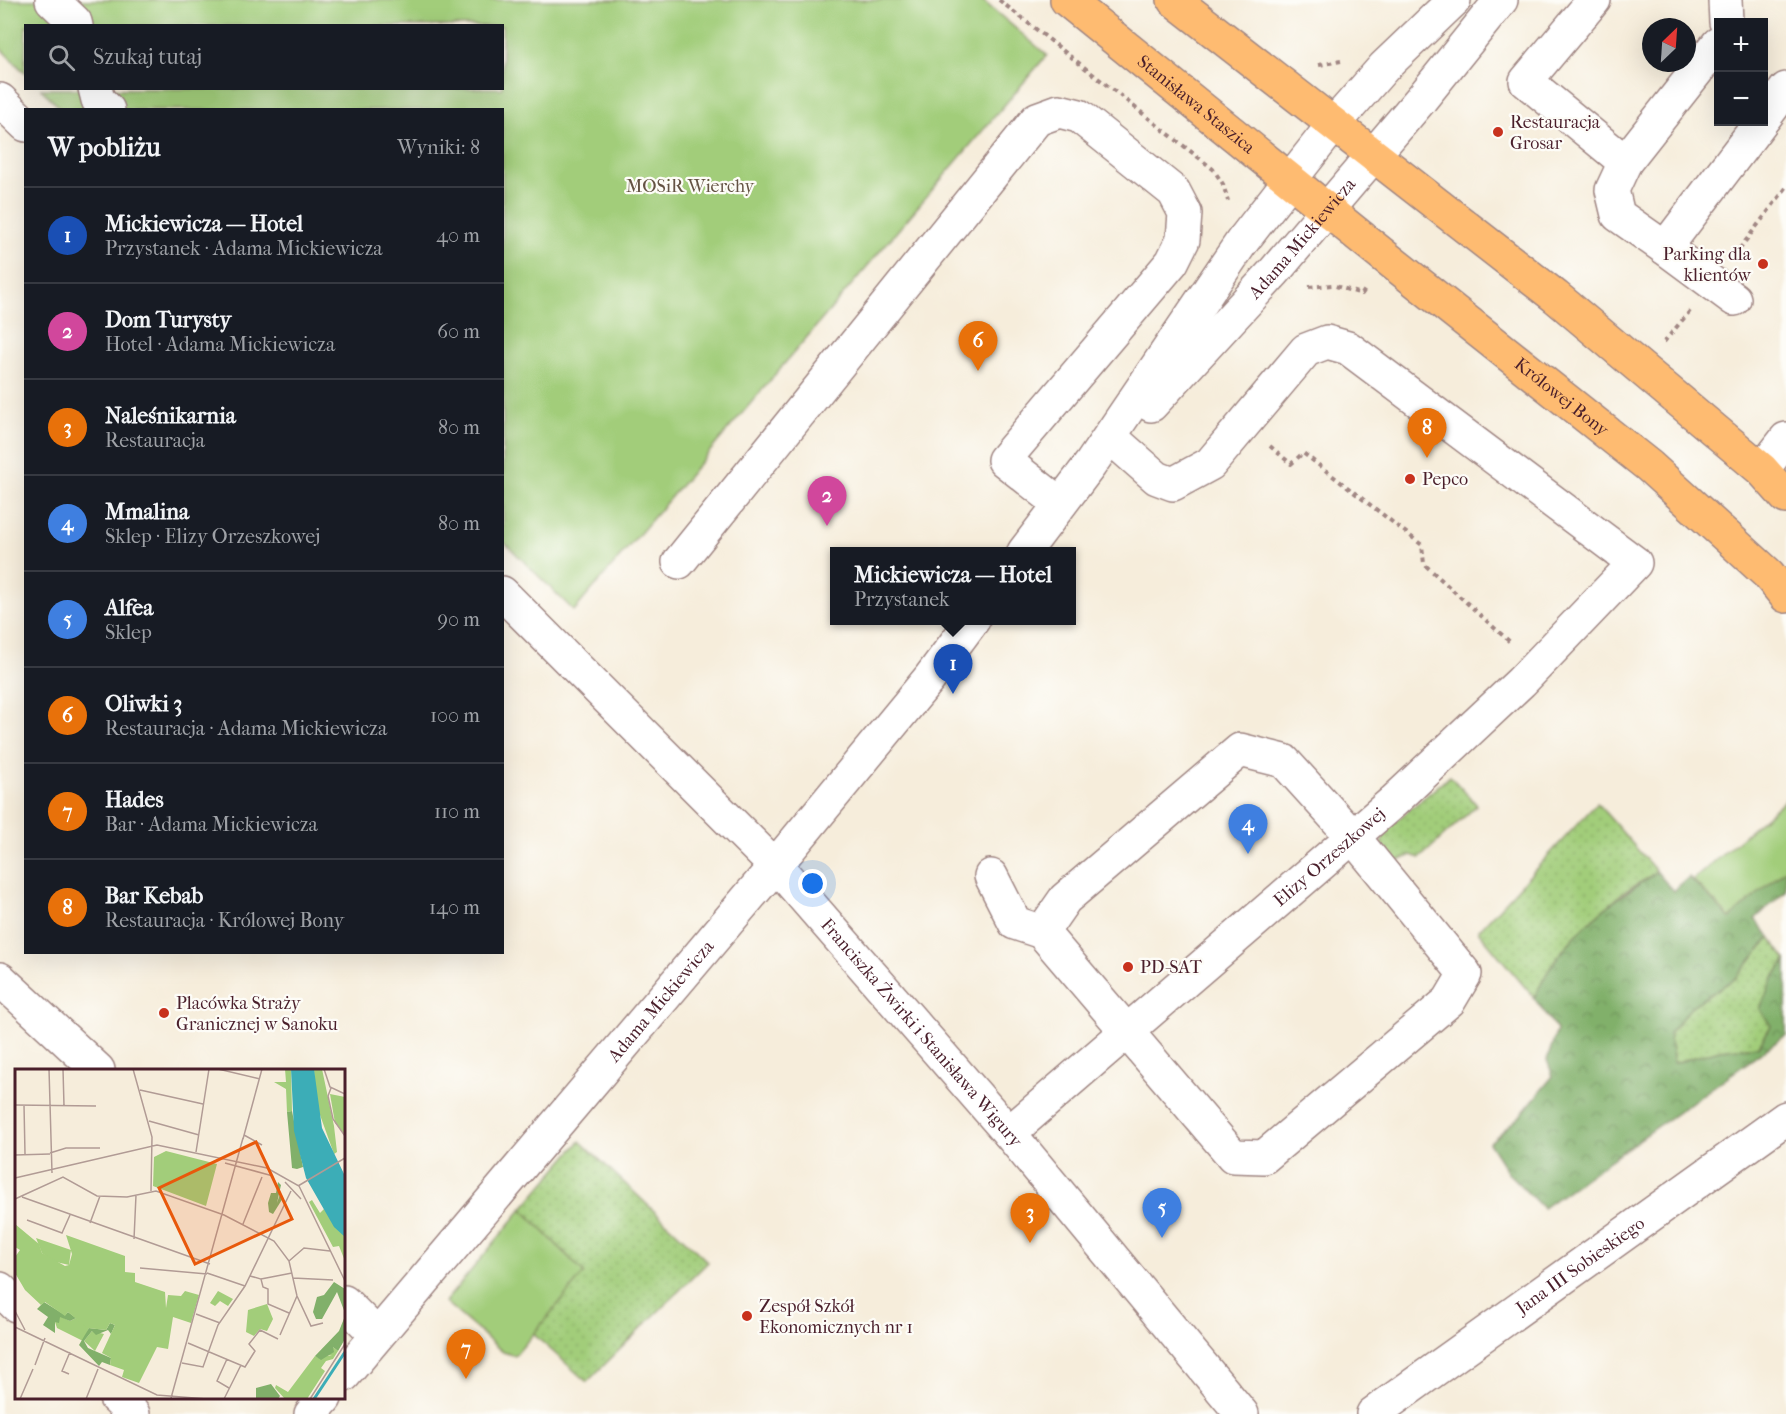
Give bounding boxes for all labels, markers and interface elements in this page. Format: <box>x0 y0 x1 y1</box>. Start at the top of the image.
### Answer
north arrow <box>1642 18 1696 72</box>
map controls <box>1714 18 1768 126</box>
button: + <box>1714 18 1768 72</box>
search box <box>24 24 504 90</box>
icon: search <box>45 41 78 74</box>
text: Szukaj tutaj <box>93 44 202 70</box>
street label: Stanisława Staszica <box>1133 51 1259 159</box>
button: − <box>1714 72 1768 126</box>
place label: Restauracja Grosar <box>1510 112 1601 154</box>
marker: Restauracja Grosar <box>1491 125 1505 139</box>
text: W pobliżu <box>48 132 161 163</box>
text: Wyniki: 8 <box>397 136 480 159</box>
street label: Adama Mickiewicza <box>1244 173 1361 304</box>
park label: MOSiR Wierchy <box>626 176 755 197</box>
text: Mickiewicza — Hotel <box>105 211 303 237</box>
text: 1 <box>64 224 71 247</box>
text: 40 m <box>436 224 480 247</box>
text: Przystanek · Adama Mickiewicza <box>105 237 383 260</box>
place label: Parking dla klientów <box>1663 244 1752 286</box>
marker: Parking dla klientów <box>1756 257 1770 271</box>
text: Dom Turysty <box>105 307 231 333</box>
text: 2 <box>62 320 73 343</box>
text: 60 m <box>437 320 480 343</box>
pin: 6 <box>958 322 998 371</box>
text: Hotel · Adama Mickiewicza <box>105 333 335 356</box>
street label: Królowej Bony <box>1510 353 1614 442</box>
text: Naleśnikarnia <box>105 403 236 429</box>
pin: 8 <box>1408 408 1446 458</box>
text: 3 <box>63 416 72 439</box>
text: 80 m <box>438 416 480 439</box>
text: Restauracja <box>105 429 205 452</box>
place label: Pepco <box>1422 469 1468 490</box>
marker: Pepco <box>1403 472 1417 486</box>
pin: 2 <box>808 476 846 526</box>
text: Mmalina <box>105 499 189 525</box>
text: 4 <box>62 512 73 535</box>
text: 80 m <box>438 512 480 535</box>
text: Sklep · Elizy Orzeszkowej <box>105 525 320 548</box>
popup <box>830 547 1076 625</box>
text: Mickiewicza — Hotel <box>854 562 1052 588</box>
text: Przystanek <box>854 588 949 611</box>
text: Alfea <box>105 595 153 621</box>
text: 5 <box>63 608 72 631</box>
text: 90 m <box>438 608 480 631</box>
text: Sklep <box>105 621 152 644</box>
pin: 1 <box>934 644 972 694</box>
text: Oliwki 3 <box>105 691 182 717</box>
text: 6 <box>62 704 73 727</box>
text: 100 m <box>430 704 480 727</box>
text: Restauracja · Adama Mickiewicza <box>105 717 387 740</box>
text: Hades <box>105 787 164 813</box>
text: 7 <box>63 800 72 823</box>
text: 110 m <box>434 800 480 823</box>
street label: Elizy Orzeszkowej <box>1270 803 1390 911</box>
pin: 4 <box>1228 804 1268 854</box>
text: Bar · Adama Mickiewicza <box>105 813 318 836</box>
your location <box>798 869 827 898</box>
text: Bar Kebab <box>105 883 203 909</box>
text: 8 <box>62 896 73 919</box>
text: 140 m <box>429 896 480 919</box>
text: Restauracja · Królowej Bony <box>105 909 344 932</box>
street label: Franciszka Żwirki i Stanisława Wigury <box>816 914 1027 1153</box>
street label: Adama Mickiewicza <box>603 936 719 1067</box>
place label: PD-SAT <box>1140 957 1203 978</box>
marker: PD-SAT <box>1121 960 1135 974</box>
place label: Placówka Straży Granicznej w Sanoku <box>176 993 338 1035</box>
marker: Placówka Straży Granicznej w Sanoku <box>157 1006 171 1020</box>
inset map <box>15 1069 345 1399</box>
pin: 5 <box>1142 1188 1182 1238</box>
pin: 3 <box>1010 1194 1050 1243</box>
street label: Jana III Sobieskiego <box>1511 1213 1649 1320</box>
place label: Zespół Szkół Ekonomicznych nr 1 <box>759 1296 913 1338</box>
marker: Zespół Szkół Ekonomicznych nr 1 <box>740 1309 754 1323</box>
pin: 7 <box>446 1330 486 1379</box>

